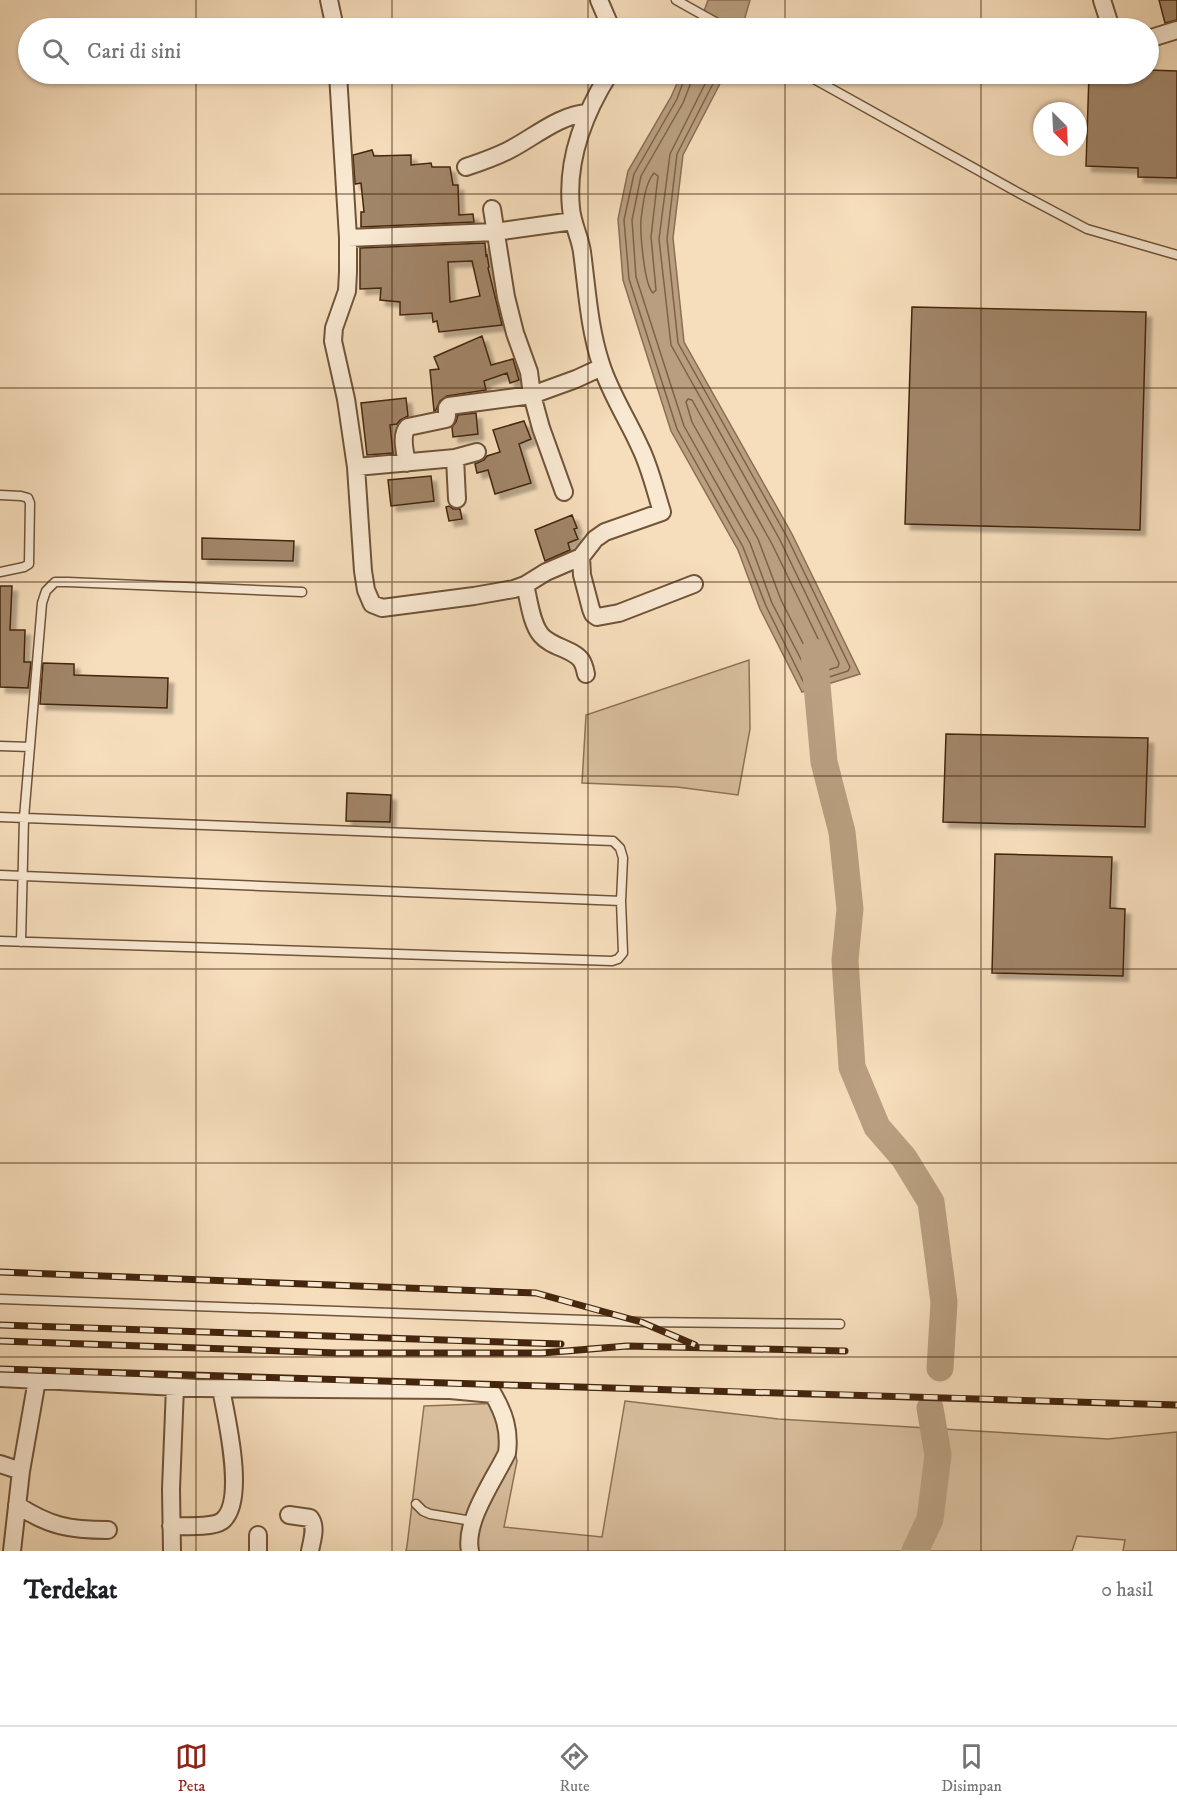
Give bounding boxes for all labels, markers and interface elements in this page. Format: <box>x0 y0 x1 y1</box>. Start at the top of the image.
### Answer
search box <box>18 18 1159 84</box>
icon: search <box>39 35 72 68</box>
text: Cari di sini <box>87 38 181 65</box>
north arrow <box>1033 102 1087 156</box>
text: Terdekat <box>24 1574 117 1607</box>
text: 0 hasil <box>1101 1578 1153 1603</box>
tab: Peta <box>175 1740 208 1796</box>
tab: Rute <box>558 1740 591 1796</box>
tab: Disimpan <box>941 1740 1002 1796</box>

